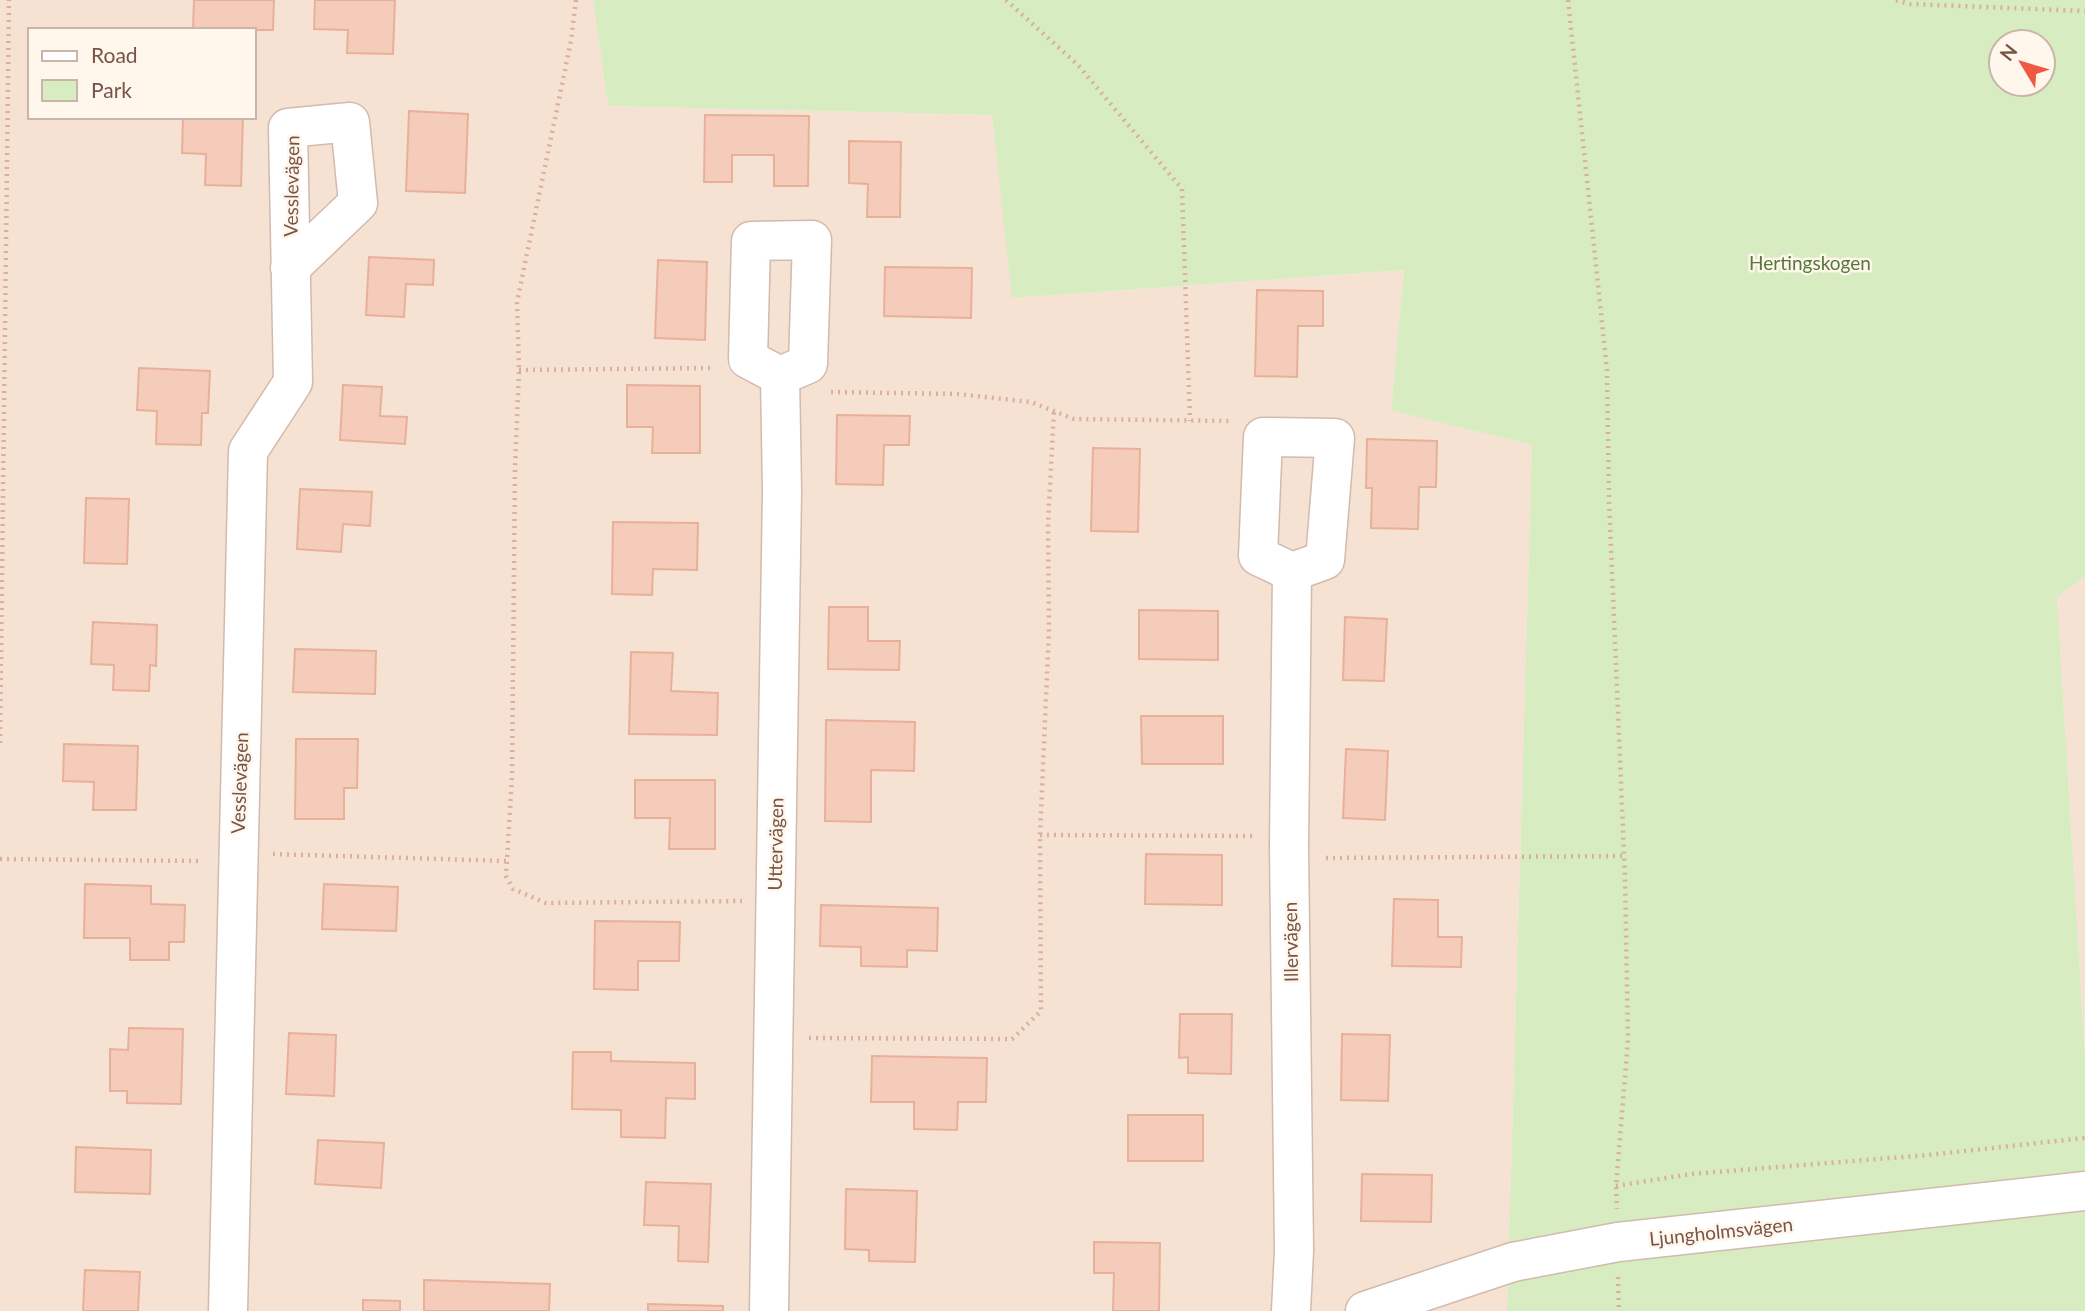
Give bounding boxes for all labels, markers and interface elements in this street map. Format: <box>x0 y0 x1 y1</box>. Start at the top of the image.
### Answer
legend <box>28 28 256 119</box>
north arrow <box>1987 28 2057 98</box>
text: N <box>1995 39 2022 65</box>
text: Road <box>91 42 138 67</box>
text: Park <box>91 77 132 102</box>
street label: Vesslevägen <box>279 135 303 237</box>
park label: Hertingskogen <box>1749 251 1871 274</box>
street label: Vesslevägen <box>226 732 252 834</box>
street label: Uttervägen <box>763 797 787 891</box>
street label: Illervägen <box>1278 902 1302 982</box>
street label: Ljungholmsvägen <box>1648 1212 1794 1250</box>

